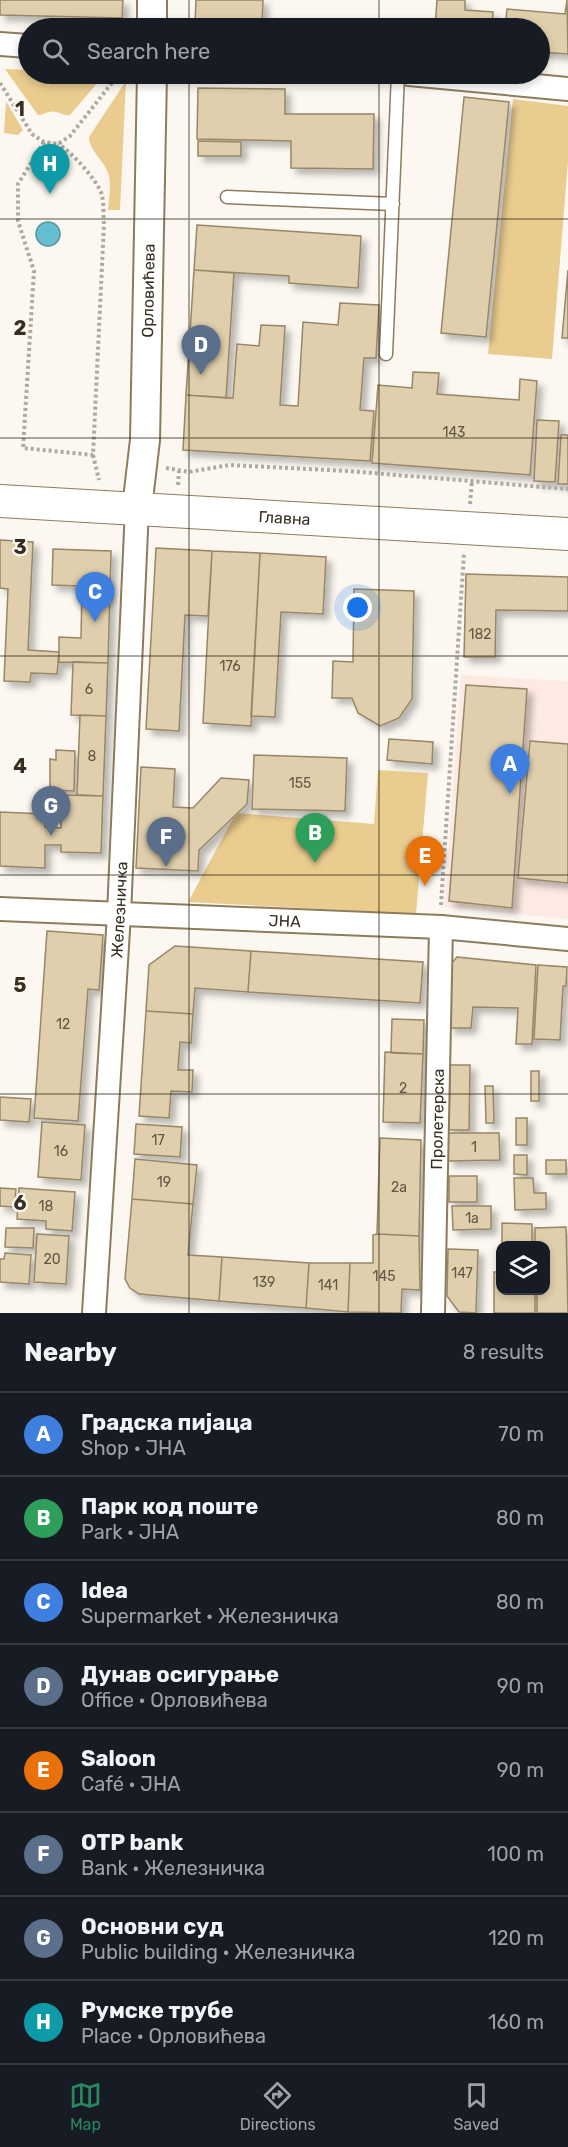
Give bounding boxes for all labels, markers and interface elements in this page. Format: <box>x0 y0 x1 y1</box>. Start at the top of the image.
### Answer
search box <box>18 18 550 84</box>
icon: search <box>39 35 72 68</box>
text: Search here <box>87 38 210 65</box>
text: 1 <box>15 97 25 121</box>
pin: H <box>31 144 70 194</box>
street label: Орловићева <box>137 243 158 338</box>
text: 2 <box>14 316 27 340</box>
pin: D <box>182 326 220 375</box>
house number: 143 <box>442 424 466 441</box>
street label: Главна <box>258 507 311 529</box>
text: 3 <box>13 535 27 559</box>
pin: C <box>76 572 115 622</box>
your location <box>343 593 372 622</box>
house number: 182 <box>468 626 492 643</box>
house number: 176 <box>219 658 241 675</box>
house number: 6 <box>85 681 93 698</box>
pin: A <box>490 744 530 794</box>
house number: 8 <box>88 748 97 765</box>
text: 4 <box>13 754 27 778</box>
house number: 155 <box>289 775 311 792</box>
pin: G <box>32 786 70 836</box>
pin: B <box>296 814 334 863</box>
pin: F <box>146 818 186 867</box>
pin: E <box>406 836 444 886</box>
street label: Железничка <box>107 861 131 959</box>
street label: ЈНА <box>268 910 302 931</box>
text: 5 <box>14 973 27 997</box>
house number: 12 <box>56 1016 70 1033</box>
street label: Пролетерска <box>426 1068 448 1170</box>
house number: 2 <box>399 1080 407 1097</box>
house number: 17 <box>151 1132 165 1149</box>
house number: 1 <box>471 1139 477 1156</box>
house number: 16 <box>54 1143 68 1160</box>
house number: 19 <box>157 1174 171 1191</box>
house number: 2a <box>391 1179 407 1196</box>
text: 6 <box>13 1191 27 1215</box>
house number: 18 <box>39 1198 54 1215</box>
house number: 1a <box>465 1210 479 1227</box>
map controls <box>496 1241 550 1295</box>
button: layers <box>496 1241 550 1295</box>
house number: 20 <box>43 1251 61 1268</box>
house number: 147 <box>451 1265 473 1282</box>
house number: 145 <box>372 1268 396 1285</box>
house number: 139 <box>253 1274 275 1291</box>
house number: 141 <box>318 1277 338 1294</box>
text: Nearby <box>24 1337 117 1368</box>
text: 8 results <box>463 1340 544 1364</box>
text: Градска пијаца <box>81 1409 253 1436</box>
text: A <box>36 1422 51 1446</box>
text: 70 m <box>498 1422 544 1446</box>
text: Shop · ЈНА <box>81 1436 186 1460</box>
text: Парк код поште <box>81 1493 258 1520</box>
text: B <box>36 1506 51 1530</box>
text: 80 m <box>496 1506 544 1530</box>
text: Park · ЈНА <box>81 1520 179 1544</box>
text: Idea <box>81 1577 128 1604</box>
text: C <box>36 1590 51 1614</box>
text: 80 m <box>496 1590 544 1614</box>
text: Supermarket · Железничка <box>81 1604 339 1628</box>
text: Дунав осигурање <box>81 1661 279 1688</box>
text: D <box>36 1674 51 1698</box>
text: 90 m <box>497 1674 544 1698</box>
text: Office · Орловићева <box>81 1688 268 1712</box>
text: Saloon <box>81 1745 156 1772</box>
text: E <box>37 1758 50 1782</box>
text: 90 m <box>497 1758 544 1782</box>
text: Café · ЈНА <box>81 1772 181 1796</box>
text: OTP bank <box>81 1829 183 1856</box>
text: F <box>37 1842 50 1866</box>
text: 100 m <box>487 1842 544 1866</box>
text: Bank · Железничка <box>81 1856 265 1880</box>
text: Основни суд <box>81 1913 224 1940</box>
text: G <box>36 1926 51 1950</box>
text: 120 m <box>488 1926 544 1950</box>
text: Public building · Железничка <box>81 1940 355 1964</box>
text: Румске трубе <box>81 1997 234 2024</box>
text: H <box>36 2010 51 2034</box>
text: 160 m <box>488 2010 544 2034</box>
text: Place · Орловићева <box>81 2024 266 2048</box>
tab: Map <box>69 2079 102 2134</box>
tab: Directions <box>240 2079 316 2134</box>
tab: Saved <box>453 2079 499 2134</box>

